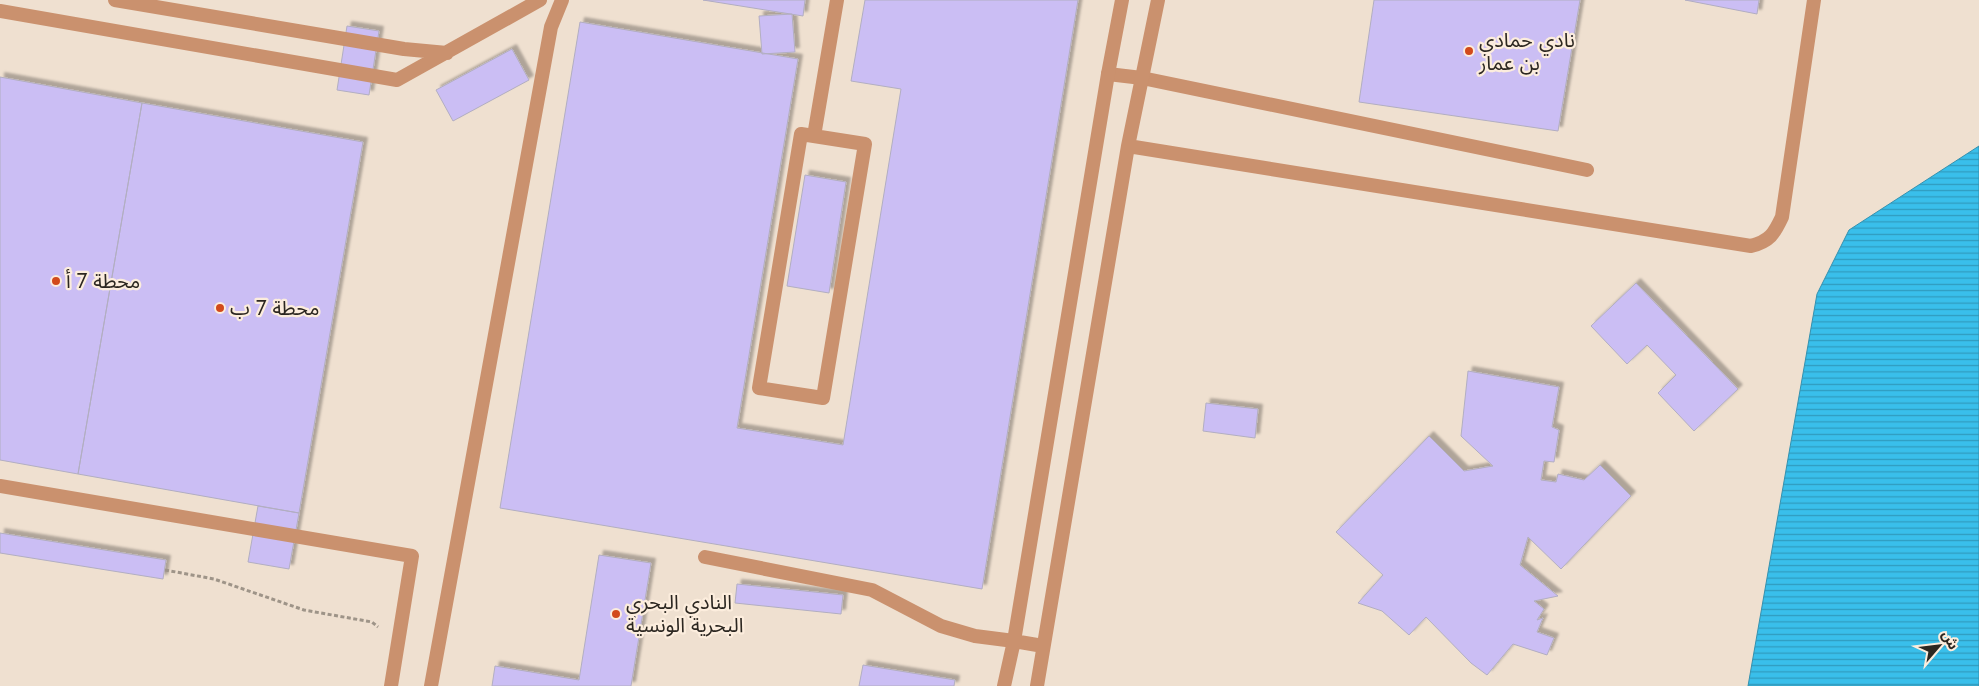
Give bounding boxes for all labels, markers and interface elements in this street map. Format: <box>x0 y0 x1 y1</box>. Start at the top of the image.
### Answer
place label: نادي حمادي بن عمار <box>1478 26 1575 78</box>
marker: نادي حمادي بن عمار <box>1463 45 1475 57</box>
place label: محطة 7 أ <box>66 267 140 296</box>
marker: محطة 7 أ <box>50 275 62 287</box>
place label: محطة 7 ب <box>230 294 320 323</box>
marker: محطة 7 ب <box>214 302 226 314</box>
place label: النادي البحري البحرية الونسية <box>626 588 744 640</box>
marker: النادي البحري البحرية الونسية <box>610 608 622 620</box>
north arrow <box>1914 621 1964 671</box>
text: ش <box>1937 627 1964 653</box>

